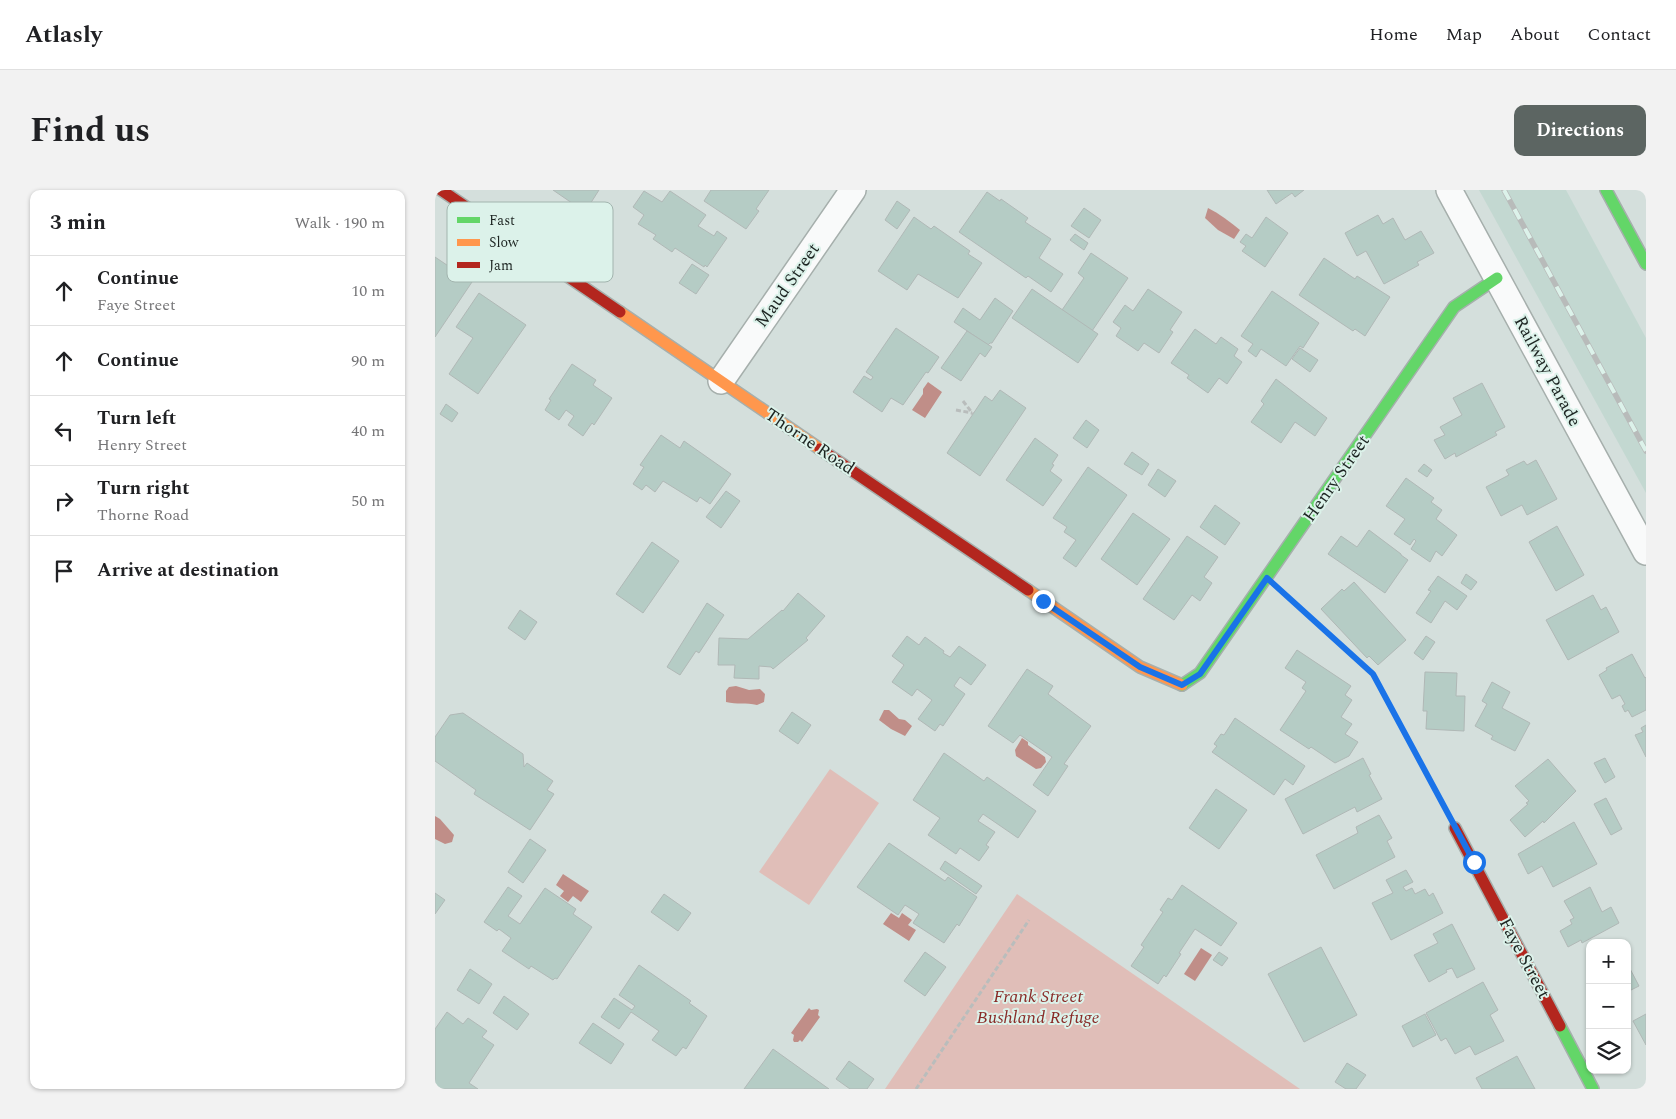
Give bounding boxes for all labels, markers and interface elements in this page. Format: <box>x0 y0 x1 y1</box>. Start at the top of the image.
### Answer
text: Atlasly <box>25 17 102 53</box>
text: Home <box>1369 21 1418 48</box>
text: Map <box>1446 21 1482 48</box>
text: About <box>1510 21 1560 48</box>
text: Contact <box>1588 21 1651 48</box>
text: Find us <box>30 104 150 157</box>
button: Directions <box>1514 105 1646 156</box>
legend <box>447 202 613 282</box>
text: 3 min <box>50 207 106 239</box>
text: Fast <box>489 210 515 231</box>
text: Walk · 190 m <box>294 211 385 235</box>
text: Slow <box>489 232 519 253</box>
street label: Maud Street <box>748 237 827 333</box>
text: Jam <box>489 255 513 276</box>
text: Continue <box>97 264 179 293</box>
icon: ahead <box>50 277 78 305</box>
text: 10 m <box>351 279 385 303</box>
text: Faye Street <box>97 293 176 317</box>
street label: Railway Parade <box>1507 311 1588 431</box>
text: Continue <box>97 346 179 375</box>
icon: ahead <box>50 347 78 375</box>
text: 90 m <box>351 349 385 373</box>
street label: Thorne Road <box>759 401 860 482</box>
text: Turn left <box>97 404 176 433</box>
icon: left <box>50 417 78 445</box>
text: 40 m <box>351 419 385 443</box>
street label: Henry Street <box>1296 429 1377 528</box>
text: Henry Street <box>97 433 187 457</box>
text: Turn right <box>97 474 190 503</box>
icon: right <box>50 487 78 515</box>
text: 50 m <box>351 489 385 513</box>
text: Thorne Road <box>97 503 189 527</box>
text: Arrive at destination <box>97 556 279 585</box>
icon: arrive <box>50 557 78 585</box>
route end <box>1032 590 1055 613</box>
route start <box>1463 851 1486 874</box>
street label: Faye Street <box>1492 913 1557 1004</box>
map controls <box>1586 939 1631 1074</box>
button: + <box>1586 939 1631 984</box>
park label: Frank Street Bushland Refuge <box>977 983 1099 1031</box>
button: − <box>1586 984 1631 1029</box>
button: layers <box>1586 1029 1631 1074</box>

